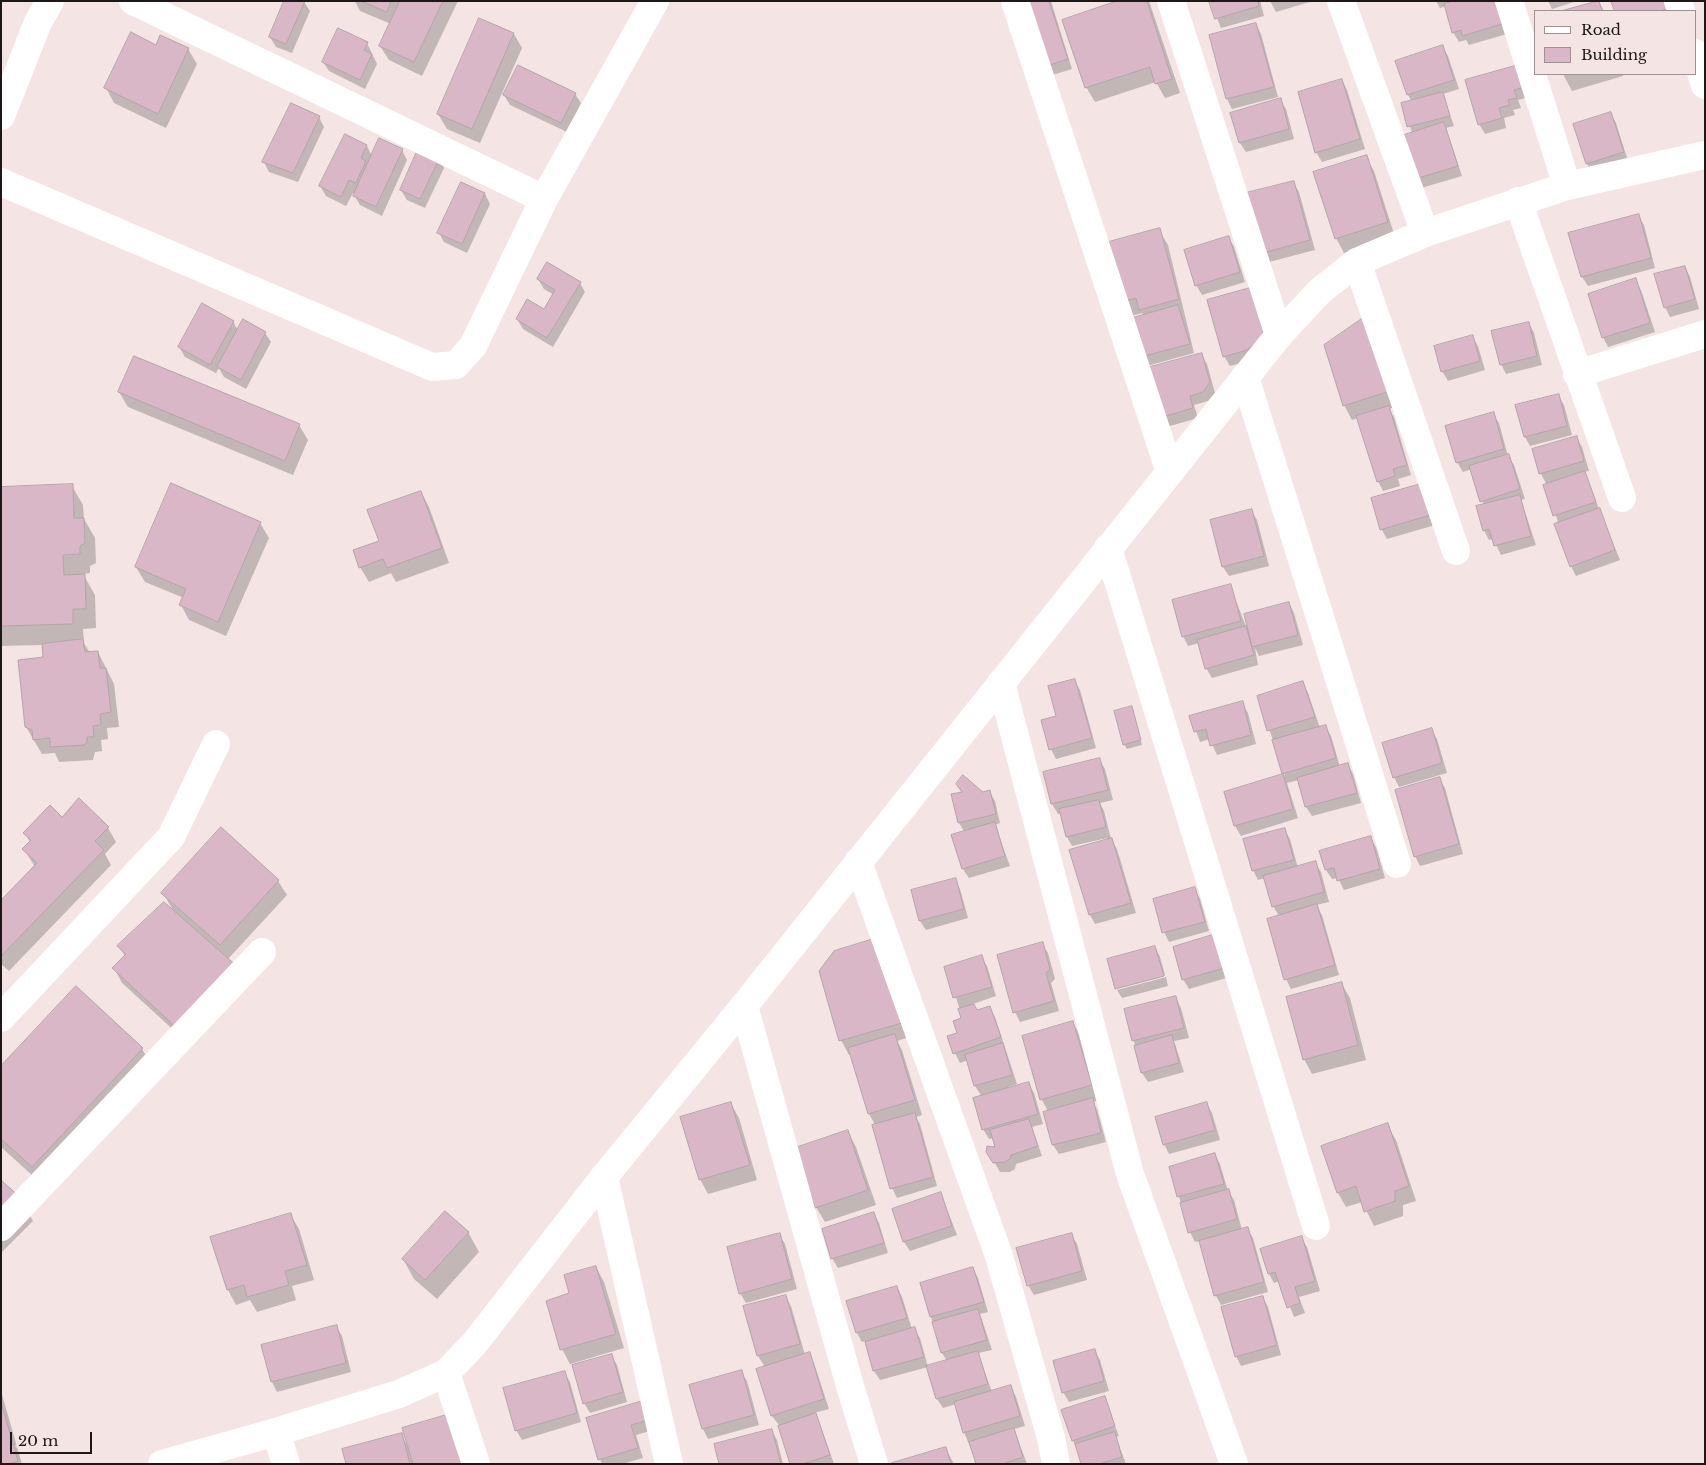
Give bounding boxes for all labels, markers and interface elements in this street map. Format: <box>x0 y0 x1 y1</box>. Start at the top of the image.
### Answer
legend <box>1534 10 1696 75</box>
text: Road <box>1581 20 1621 39</box>
text: Building <box>1581 45 1647 64</box>
scale bar <box>12 1422 95 1454</box>
text: 20 m <box>18 1431 58 1450</box>

